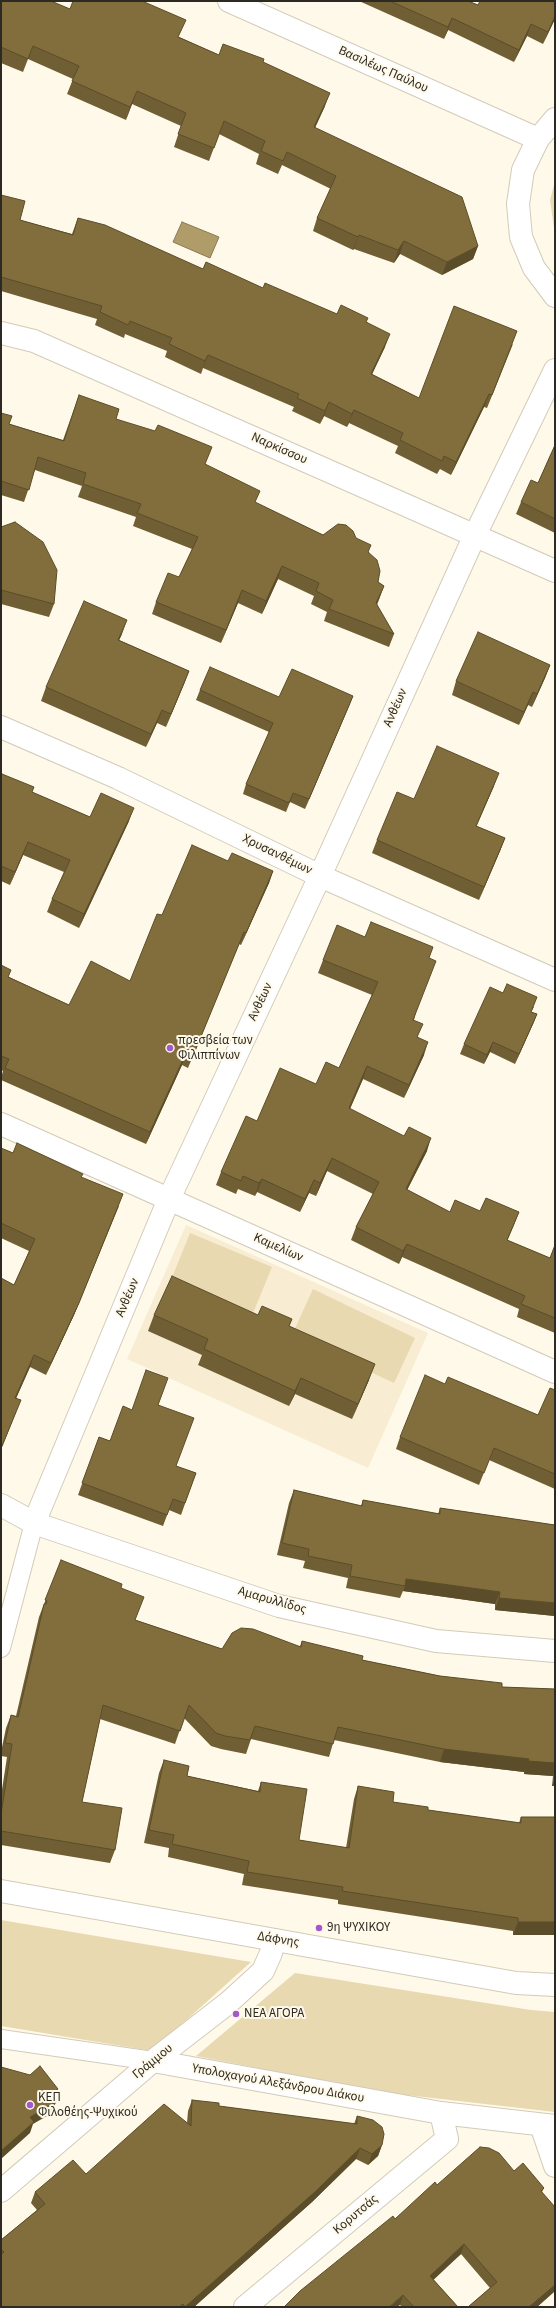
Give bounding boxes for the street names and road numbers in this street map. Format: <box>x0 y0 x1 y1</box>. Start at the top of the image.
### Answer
street label: Βασιλέως Παύλου <box>336 43 430 97</box>
street label: Ναρκίσσου <box>248 430 310 468</box>
street label: Ανθέων <box>381 686 411 730</box>
street label: Χρυσανθέμων <box>240 831 314 879</box>
street label: Ανθέων <box>245 980 277 1024</box>
street label: Καμελίων <box>251 1230 305 1266</box>
street label: Ανθέων <box>113 1276 143 1320</box>
street label: Αμαρυλλίδος <box>236 1584 308 1618</box>
street label: Δάφνης <box>256 1929 300 1951</box>
street label: Γράμμου <box>130 2041 176 2083</box>
street label: Υπολοχαγού Αλεξάνδρου Διάκου <box>191 2061 365 2107</box>
street label: Κορυτσάς <box>330 2192 382 2238</box>

